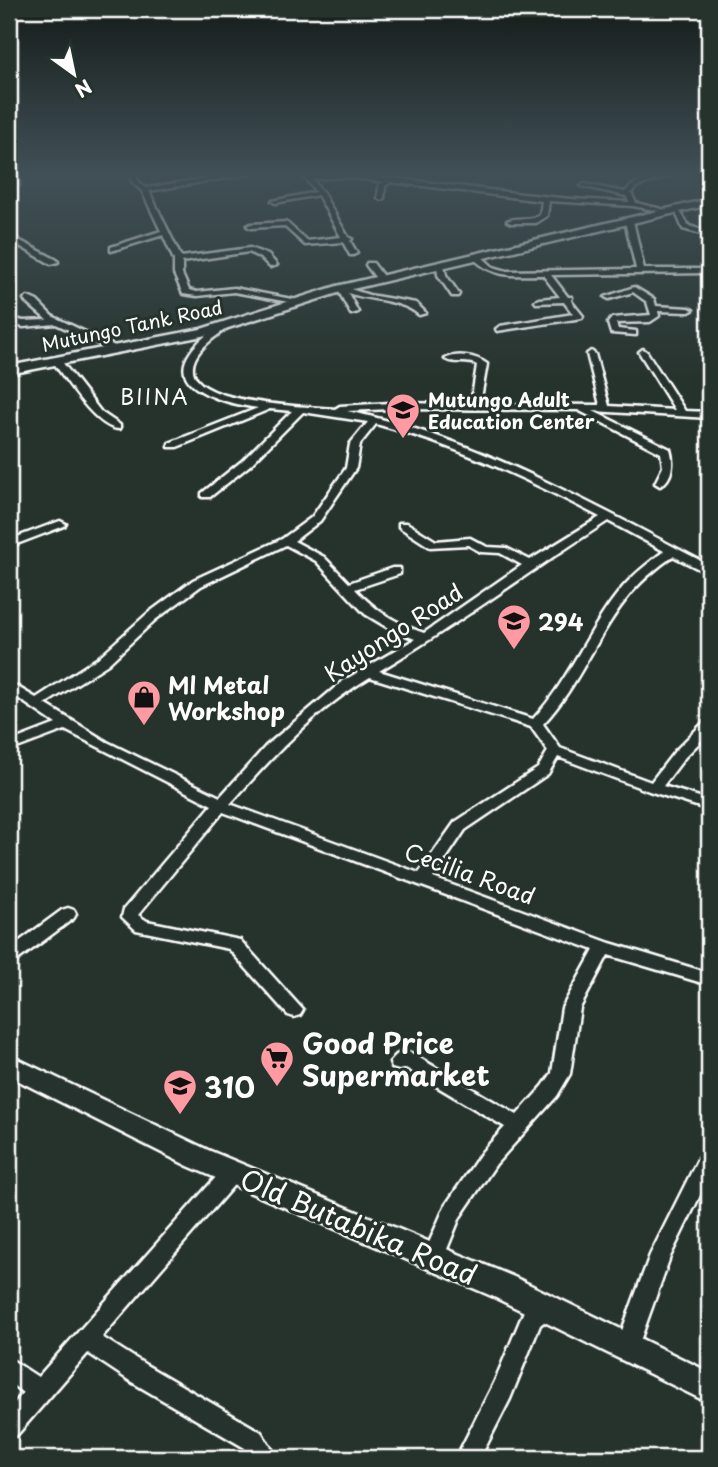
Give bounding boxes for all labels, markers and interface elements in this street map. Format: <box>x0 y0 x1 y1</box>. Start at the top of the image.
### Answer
north arrow <box>38 38 108 108</box>
text: N <box>70 73 98 105</box>
street label: Mutungo Tank Road <box>39 292 225 358</box>
district label: BIINA <box>120 380 190 412</box>
place label: Mutungo Adult Education Center <box>428 385 595 435</box>
school or university icon: Mutungo Adult Education Center <box>384 391 422 440</box>
street label: Kayongo Road <box>317 574 469 690</box>
school or university icon: 294 <box>495 602 533 651</box>
place label: 294 <box>538 604 584 639</box>
place label: Ml Metal Workshop <box>168 667 285 728</box>
shop icon: Ml Metal Workshop <box>125 678 163 727</box>
street label: Cecilia Road <box>400 833 540 913</box>
place label: Good Price Supermarket <box>302 1021 490 1096</box>
supermarket icon: Good Price Supermarket <box>258 1039 296 1088</box>
place label: 310 <box>204 1065 255 1108</box>
school or university icon: 310 <box>161 1067 199 1116</box>
street label: Old Butabika Road <box>234 1157 484 1295</box>

